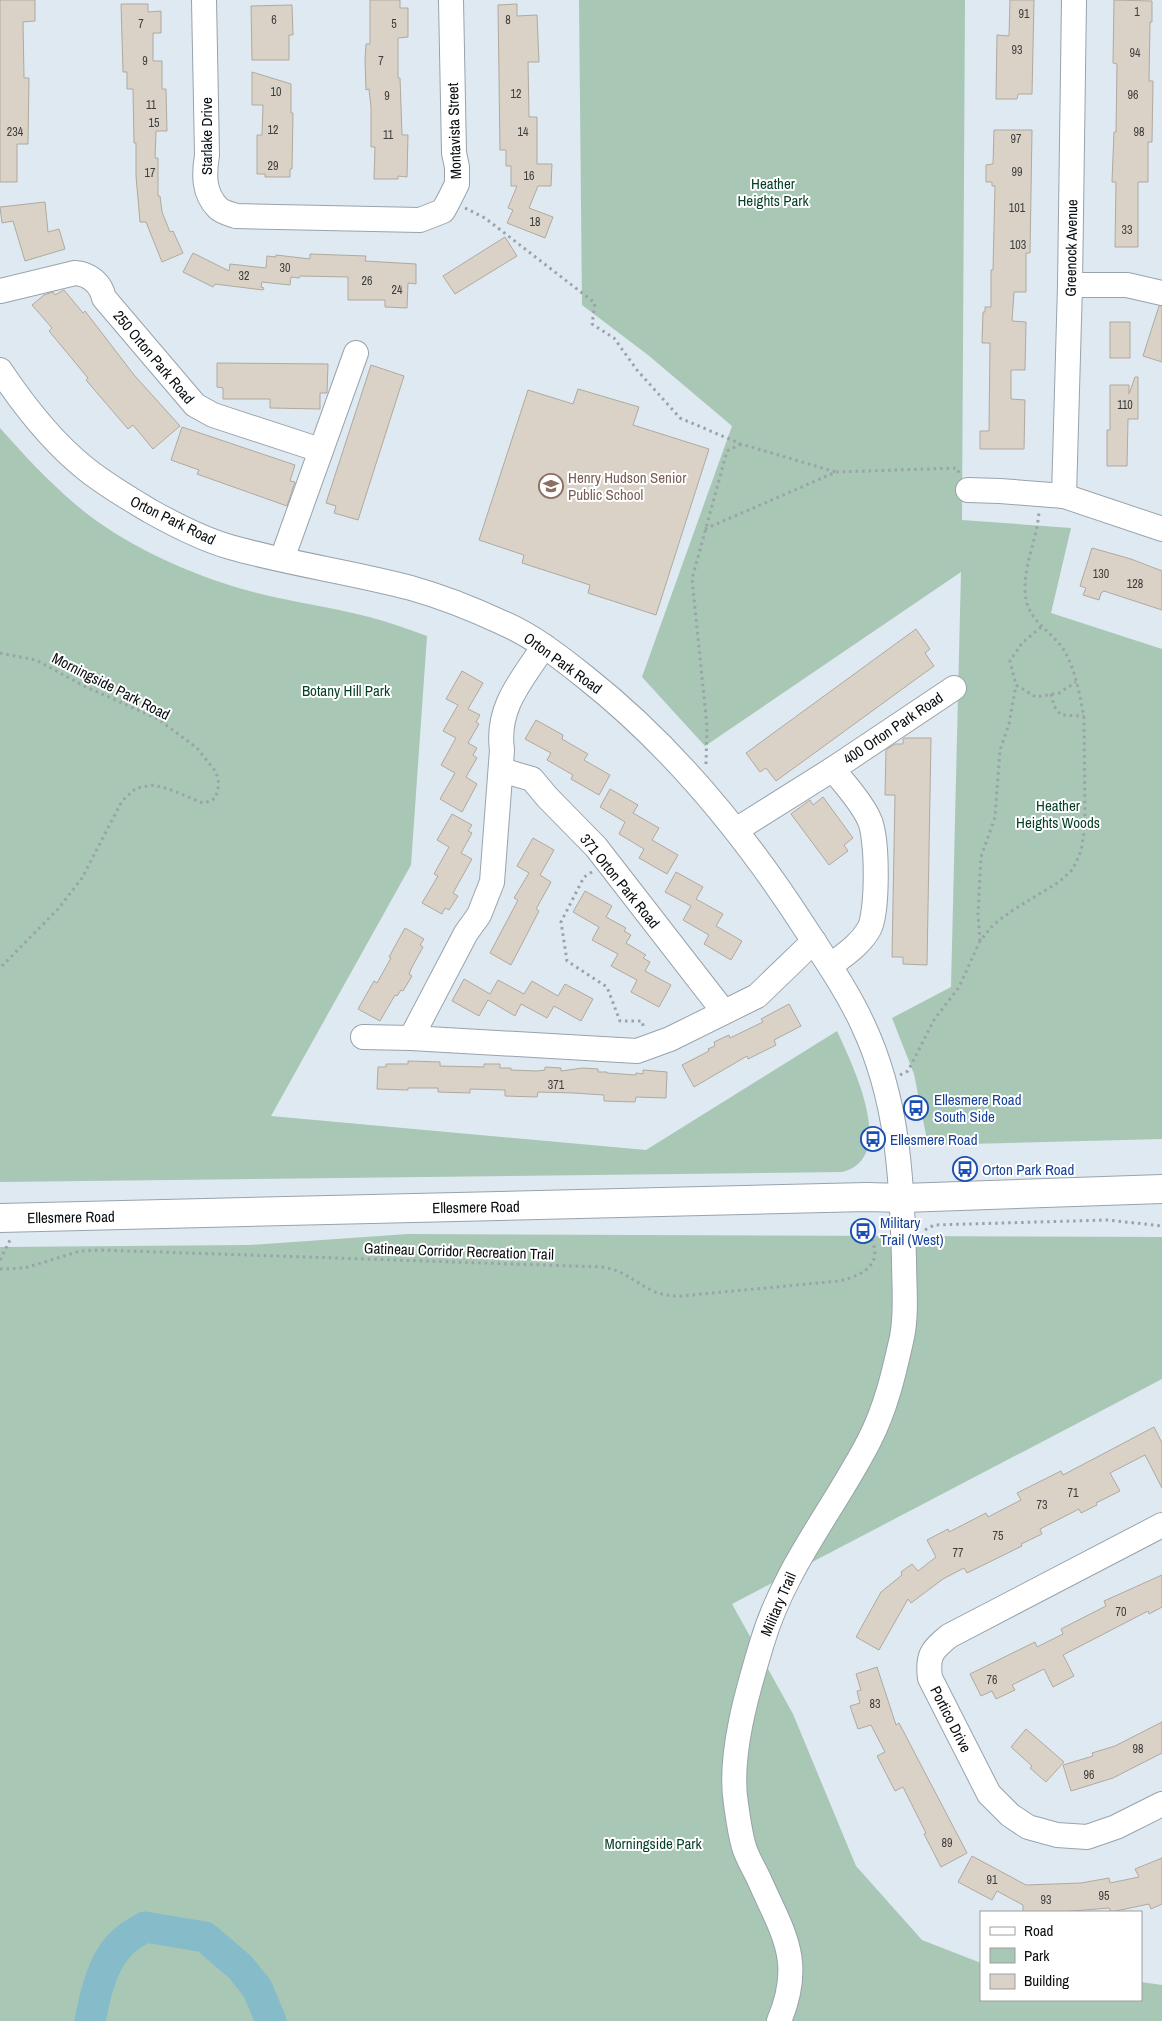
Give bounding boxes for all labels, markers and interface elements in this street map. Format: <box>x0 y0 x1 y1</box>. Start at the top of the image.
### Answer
house number: 1 <box>1134 4 1140 20</box>
house number: 91 <box>1019 6 1030 22</box>
house number: 6 <box>271 12 277 28</box>
house number: 8 <box>505 12 511 28</box>
house number: 7 <box>138 16 144 32</box>
house number: 5 <box>391 16 397 32</box>
house number: 93 <box>1012 42 1022 58</box>
house number: 94 <box>1130 45 1141 61</box>
house number: 9 <box>142 53 148 69</box>
house number: 7 <box>378 53 384 69</box>
street label: Montavista Street <box>442 82 466 180</box>
house number: 10 <box>271 84 281 100</box>
house number: 12 <box>511 86 521 102</box>
house number: 96 <box>1128 87 1138 103</box>
house number: 9 <box>384 88 390 104</box>
house number: 11 <box>146 97 157 113</box>
street label: Starlake Drive <box>196 97 217 175</box>
house number: 15 <box>149 115 160 131</box>
house number: 12 <box>268 122 278 138</box>
house number: 234 <box>7 124 24 140</box>
house number: 14 <box>518 124 529 140</box>
house number: 98 <box>1134 124 1144 140</box>
house number: 11 <box>383 127 394 143</box>
house number: 97 <box>1011 131 1022 147</box>
house number: 29 <box>268 158 278 174</box>
house number: 99 <box>1012 164 1022 180</box>
house number: 17 <box>145 165 156 181</box>
house number: 16 <box>524 168 534 184</box>
park label: Heather Heights Park <box>737 173 809 211</box>
street label: Greenock Avenue <box>1060 199 1082 297</box>
house number: 101 <box>1009 200 1026 216</box>
house number: 18 <box>530 214 540 230</box>
house number: 33 <box>1122 222 1132 238</box>
house number: 103 <box>1010 237 1026 253</box>
house number: 30 <box>280 260 290 276</box>
house number: 32 <box>239 268 249 284</box>
house number: 26 <box>362 273 372 289</box>
house number: 24 <box>392 282 403 298</box>
street label: 250 Orton Park Road <box>109 306 199 408</box>
house number: 110 <box>1117 397 1133 413</box>
place label: Henry Hudson Senior Public School <box>568 467 686 505</box>
school or university icon: Henry Hudson Senior Public School <box>538 473 564 499</box>
street label: Orton Park Road <box>127 490 219 550</box>
house number: 130 <box>1093 566 1109 582</box>
house number: 128 <box>1127 576 1143 592</box>
street label: Orton Park Road <box>519 627 607 699</box>
street label: Morningside Park Road <box>48 647 174 725</box>
park label: Botany Hill Park <box>302 680 391 701</box>
street label: 400 Orton Park Road <box>839 687 947 769</box>
park label: Heather Heights Woods <box>1016 795 1100 833</box>
street label: 371 Orton Park Road <box>575 829 665 933</box>
house number: 371 <box>548 1077 565 1093</box>
place label: Ellesmere Road South Side <box>934 1089 1022 1127</box>
bus stop icon: Ellesmere Road South Side <box>903 1095 929 1121</box>
bus stop icon: Ellesmere Road <box>860 1126 886 1152</box>
place label: Ellesmere Road <box>890 1129 978 1150</box>
bus stop icon: Orton Park Road <box>952 1156 978 1182</box>
place label: Orton Park Road <box>982 1159 1074 1180</box>
street label: Ellesmere Road <box>432 1196 520 1218</box>
street label: Ellesmere Road <box>27 1206 115 1228</box>
place label: Military Trail (West) <box>880 1212 944 1250</box>
bus stop icon: Military Trail (West) <box>850 1218 876 1244</box>
street label: Gatineau Corridor Recreation Trail <box>364 1237 554 1265</box>
house number: 71 <box>1068 1485 1079 1501</box>
house number: 73 <box>1037 1497 1047 1513</box>
house number: 75 <box>993 1528 1004 1544</box>
house number: 77 <box>953 1545 964 1561</box>
street label: Military Trail <box>755 1569 801 1639</box>
house number: 70 <box>1116 1604 1126 1620</box>
house number: 76 <box>987 1672 997 1688</box>
street label: Portico Drive <box>925 1682 977 1756</box>
house number: 83 <box>870 1696 880 1712</box>
house number: 98 <box>1133 1741 1143 1757</box>
house number: 96 <box>1084 1767 1094 1783</box>
park label: Morningside Park <box>604 1833 702 1854</box>
house number: 89 <box>942 1835 952 1851</box>
house number: 91 <box>987 1872 998 1888</box>
house number: 95 <box>1099 1888 1110 1904</box>
house number: 93 <box>1041 1892 1051 1908</box>
legend <box>980 1911 1142 2001</box>
text: Road <box>1024 1920 1053 1941</box>
text: Park <box>1024 1945 1050 1966</box>
text: Building <box>1024 1970 1069 1991</box>

